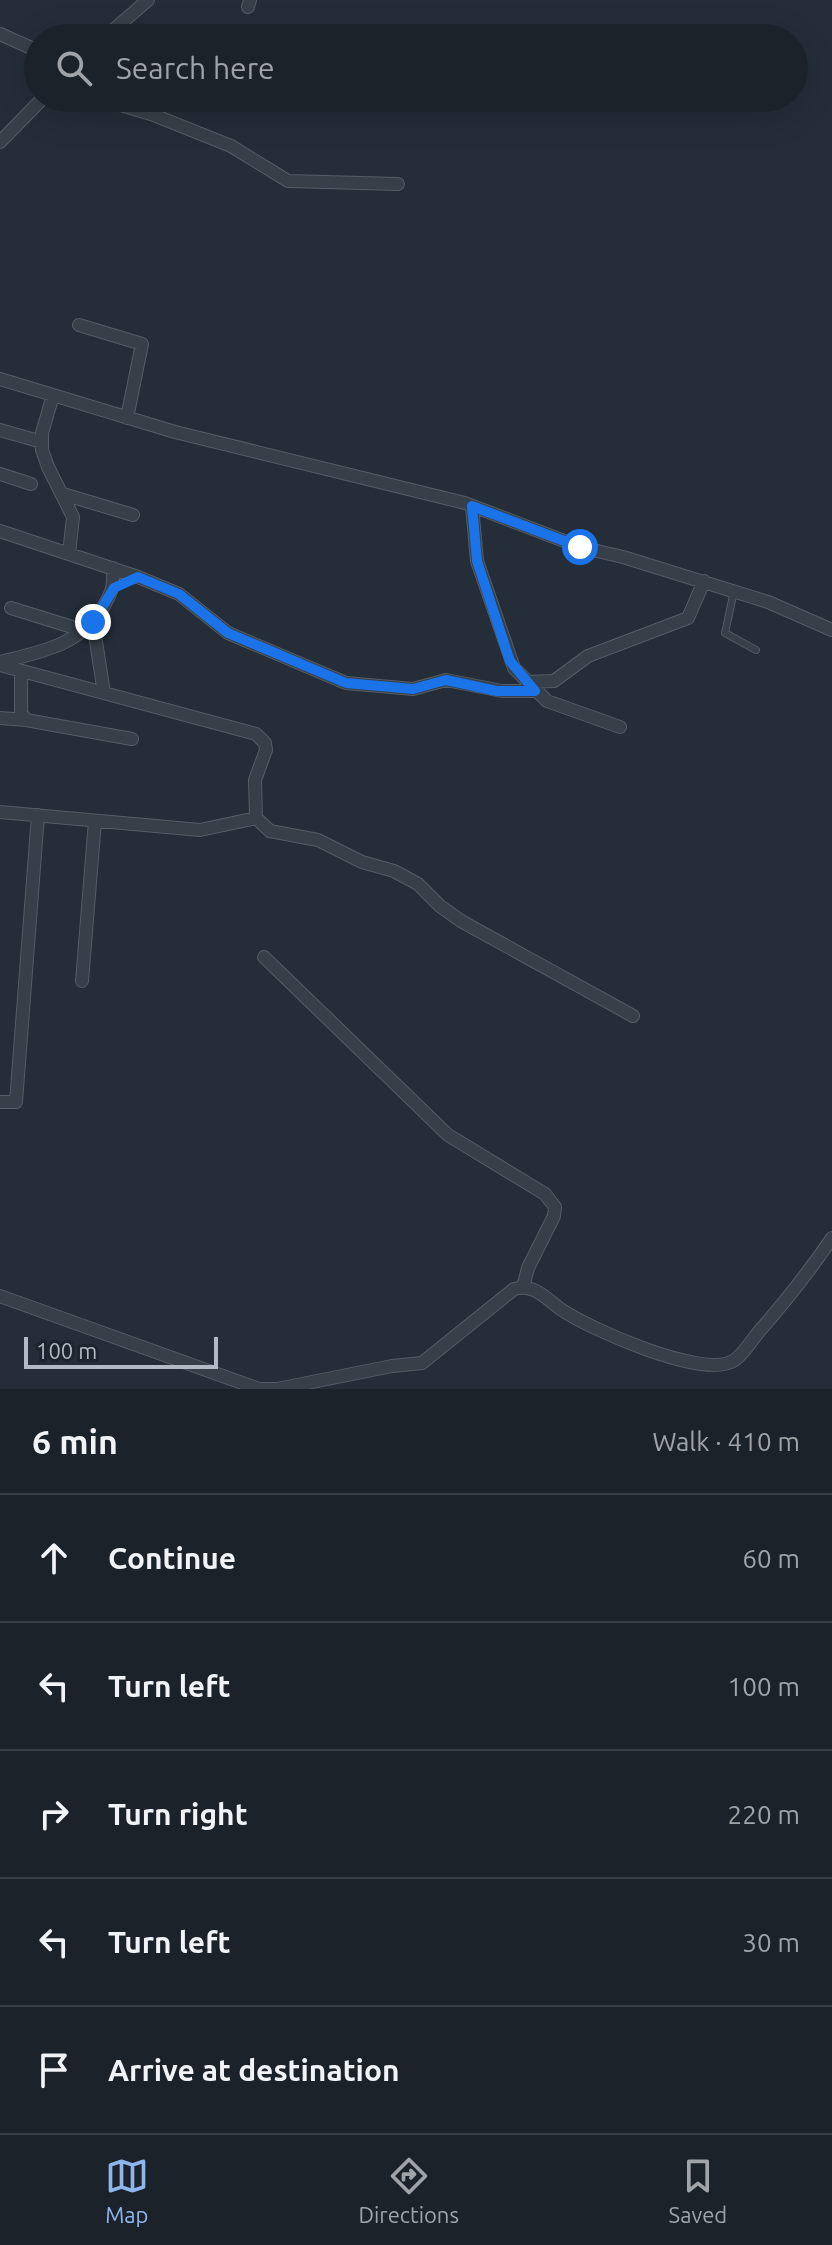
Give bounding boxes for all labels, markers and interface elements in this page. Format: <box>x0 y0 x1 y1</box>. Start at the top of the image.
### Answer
search box <box>24 24 808 112</box>
icon: search <box>52 46 96 90</box>
text: Search here <box>116 51 275 85</box>
route start <box>562 529 598 565</box>
route end <box>75 604 111 640</box>
scale bar <box>24 1333 218 1369</box>
text: 100 m <box>36 1338 97 1363</box>
text: 6 min <box>32 1422 118 1460</box>
text: Walk · 410 m <box>652 1427 800 1456</box>
icon: ahead <box>32 1536 76 1580</box>
text: Continue <box>108 1541 236 1575</box>
text: 60 m <box>742 1544 800 1573</box>
icon: left <box>32 1664 76 1708</box>
text: Turn left <box>108 1669 230 1703</box>
text: 100 m <box>728 1672 800 1701</box>
icon: right <box>32 1792 76 1836</box>
text: Turn right <box>108 1797 248 1831</box>
text: 220 m <box>728 1800 800 1829</box>
icon: left <box>32 1920 76 1964</box>
text: Turn left <box>108 1925 230 1959</box>
text: 30 m <box>742 1928 800 1957</box>
icon: arrive <box>32 2048 76 2092</box>
text: Arrive at destination <box>108 2053 400 2087</box>
tab: Map <box>105 2154 149 2227</box>
tab: Directions <box>358 2154 459 2227</box>
tab: Saved <box>669 2154 727 2227</box>

